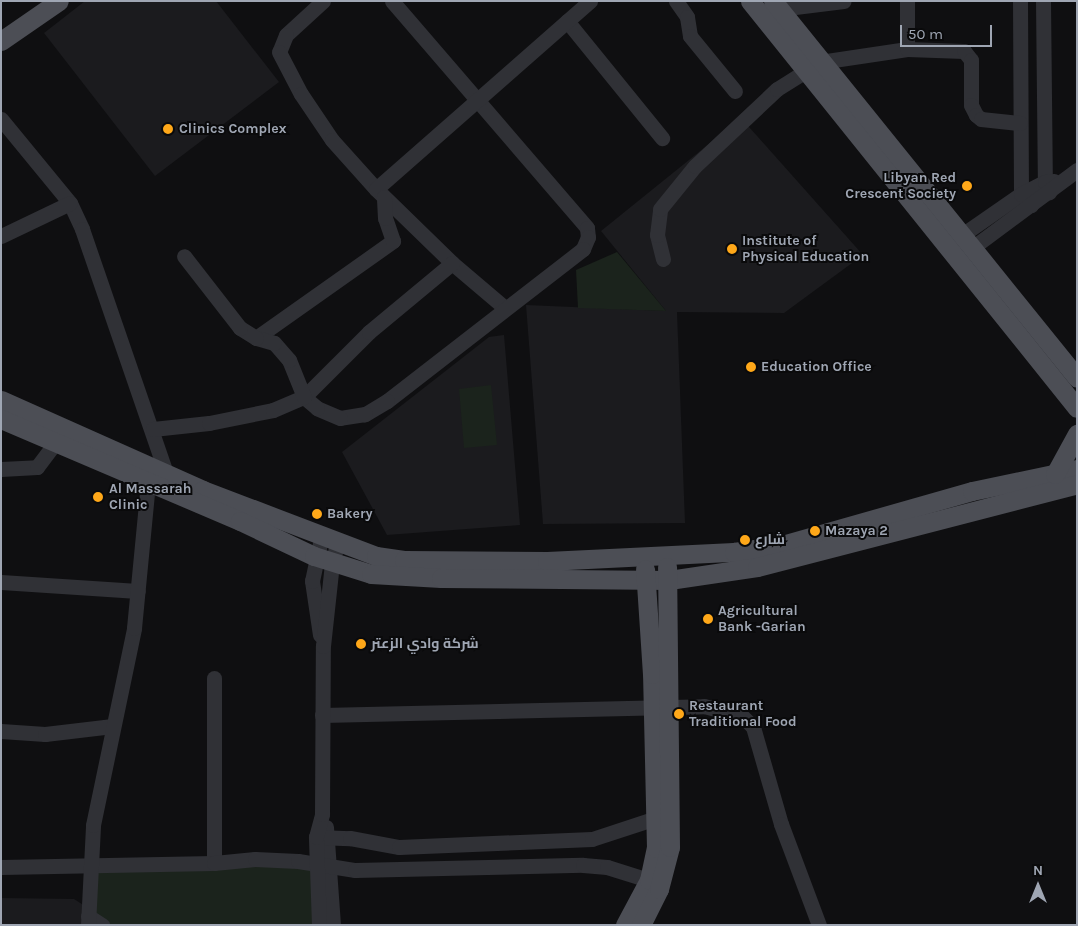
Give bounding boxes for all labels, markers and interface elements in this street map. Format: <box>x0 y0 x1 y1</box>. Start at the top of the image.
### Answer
scale bar <box>903 15 996 47</box>
text: 50 m <box>908 25 943 43</box>
place label: Clinics Complex <box>179 121 286 137</box>
marker: Clinics Complex <box>161 122 175 136</box>
place label: Libyan Red Crescent Society <box>845 170 956 202</box>
marker: Libyan Red Crescent Society <box>960 179 974 193</box>
place label: Institute of Physical Education <box>742 233 869 266</box>
marker: Institute of Physical Education <box>726 243 738 255</box>
place label: Education Office <box>761 359 872 375</box>
marker: Education Office <box>745 361 757 373</box>
place label: Al Massarah Clinic <box>109 481 191 514</box>
marker: Al Massarah Clinic <box>91 490 105 504</box>
place label: Bakery <box>327 506 373 522</box>
marker: Bakery <box>311 508 323 520</box>
place label: Mazaya 2 <box>825 523 888 539</box>
marker: Mazaya 2 <box>809 525 821 537</box>
place label: شارع <box>755 532 785 548</box>
marker: شارع <box>739 534 751 546</box>
place label: Agricultural Bank -Garian <box>718 603 806 636</box>
marker: Agricultural Bank -Garian <box>702 613 714 625</box>
place label: شركة وادي الزعتر <box>371 636 479 652</box>
marker: شركة وادي الزعتر <box>355 638 367 650</box>
place label: Restaurant Traditional Food <box>689 698 797 730</box>
marker: Restaurant Traditional Food <box>673 708 685 720</box>
north arrow <box>1013 861 1063 911</box>
text: N <box>1033 862 1043 879</box>

